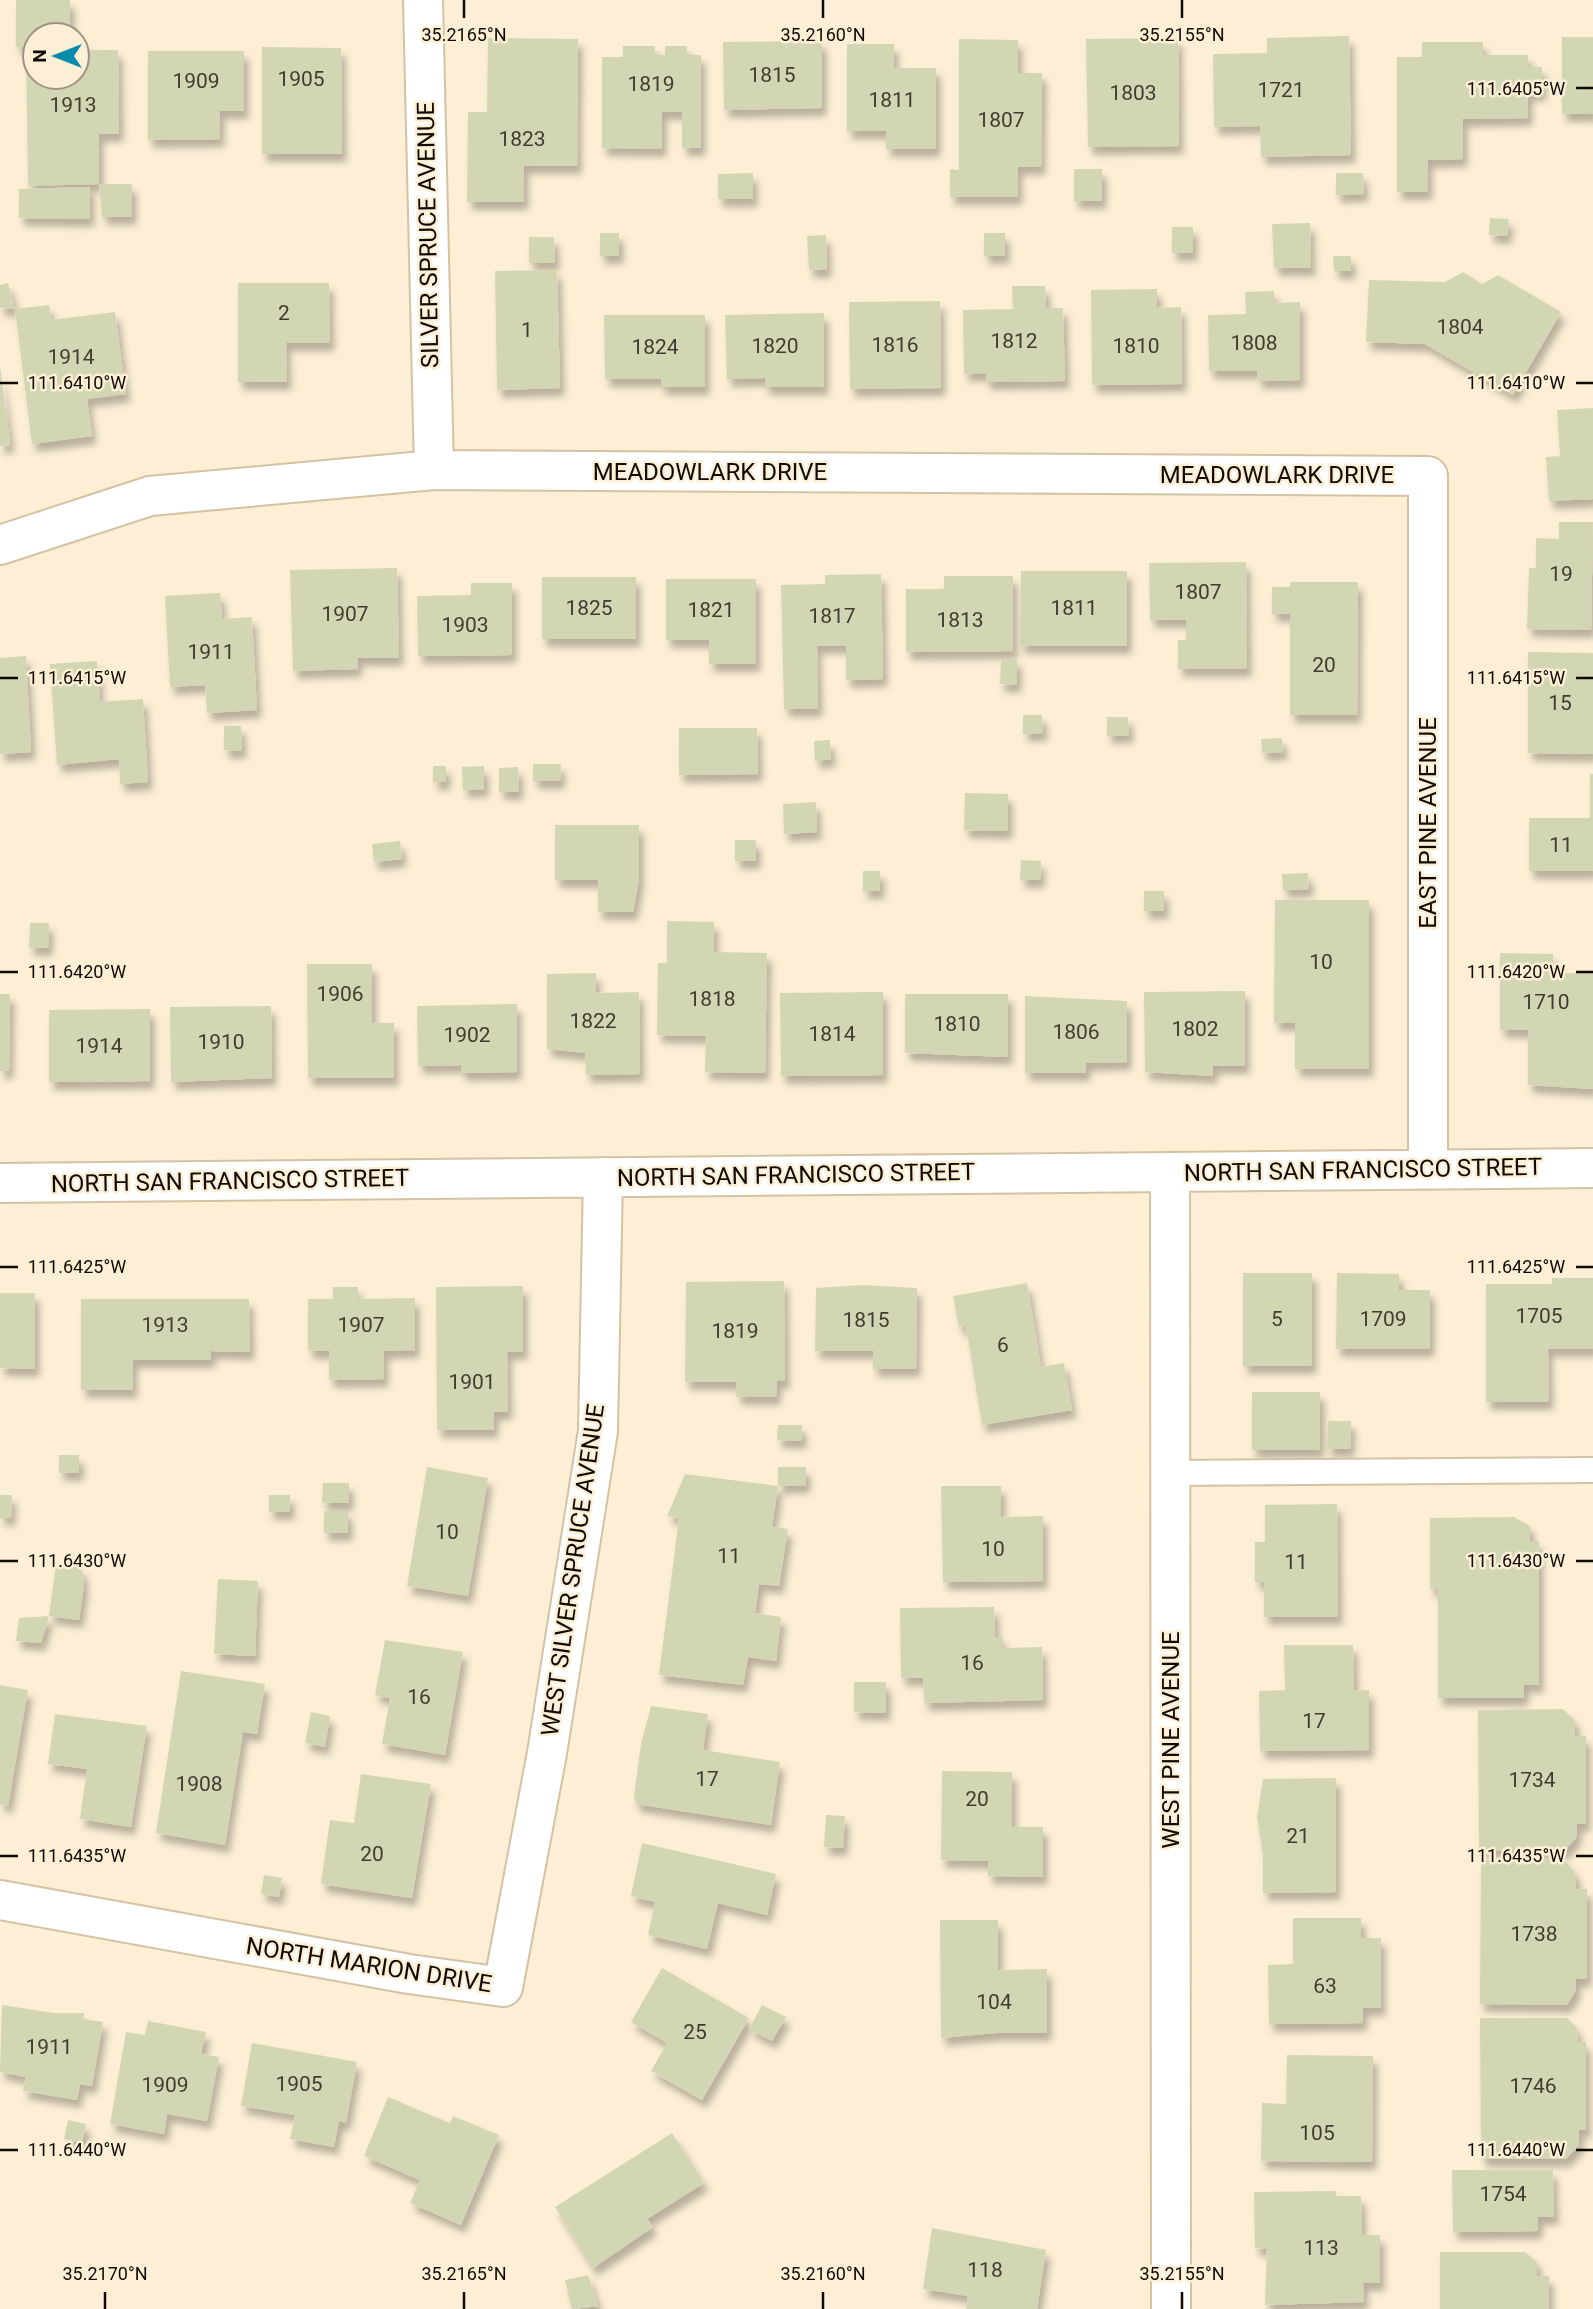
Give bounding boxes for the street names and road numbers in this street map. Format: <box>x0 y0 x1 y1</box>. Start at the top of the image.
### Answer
street label: SILVER SPRUCE AVENUE <box>412 102 444 368</box>
street label: MEADOWLARK DRIVE <box>593 458 827 486</box>
street label: MEADOWLARK DRIVE <box>1160 461 1394 489</box>
street label: EAST PINE AVENUE <box>1414 717 1442 929</box>
street label: NORTH SAN FRANCISCO STREET <box>1184 1153 1542 1187</box>
street label: NORTH SAN FRANCISCO STREET <box>617 1158 975 1192</box>
street label: NORTH SAN FRANCISCO STREET <box>51 1164 409 1198</box>
street label: WEST SILVER SPRUCE AVENUE <box>536 1402 610 1738</box>
street label: WEST PINE AVENUE <box>1157 1631 1185 1849</box>
street label: NORTH MARION DRIVE <box>244 1932 494 1998</box>

